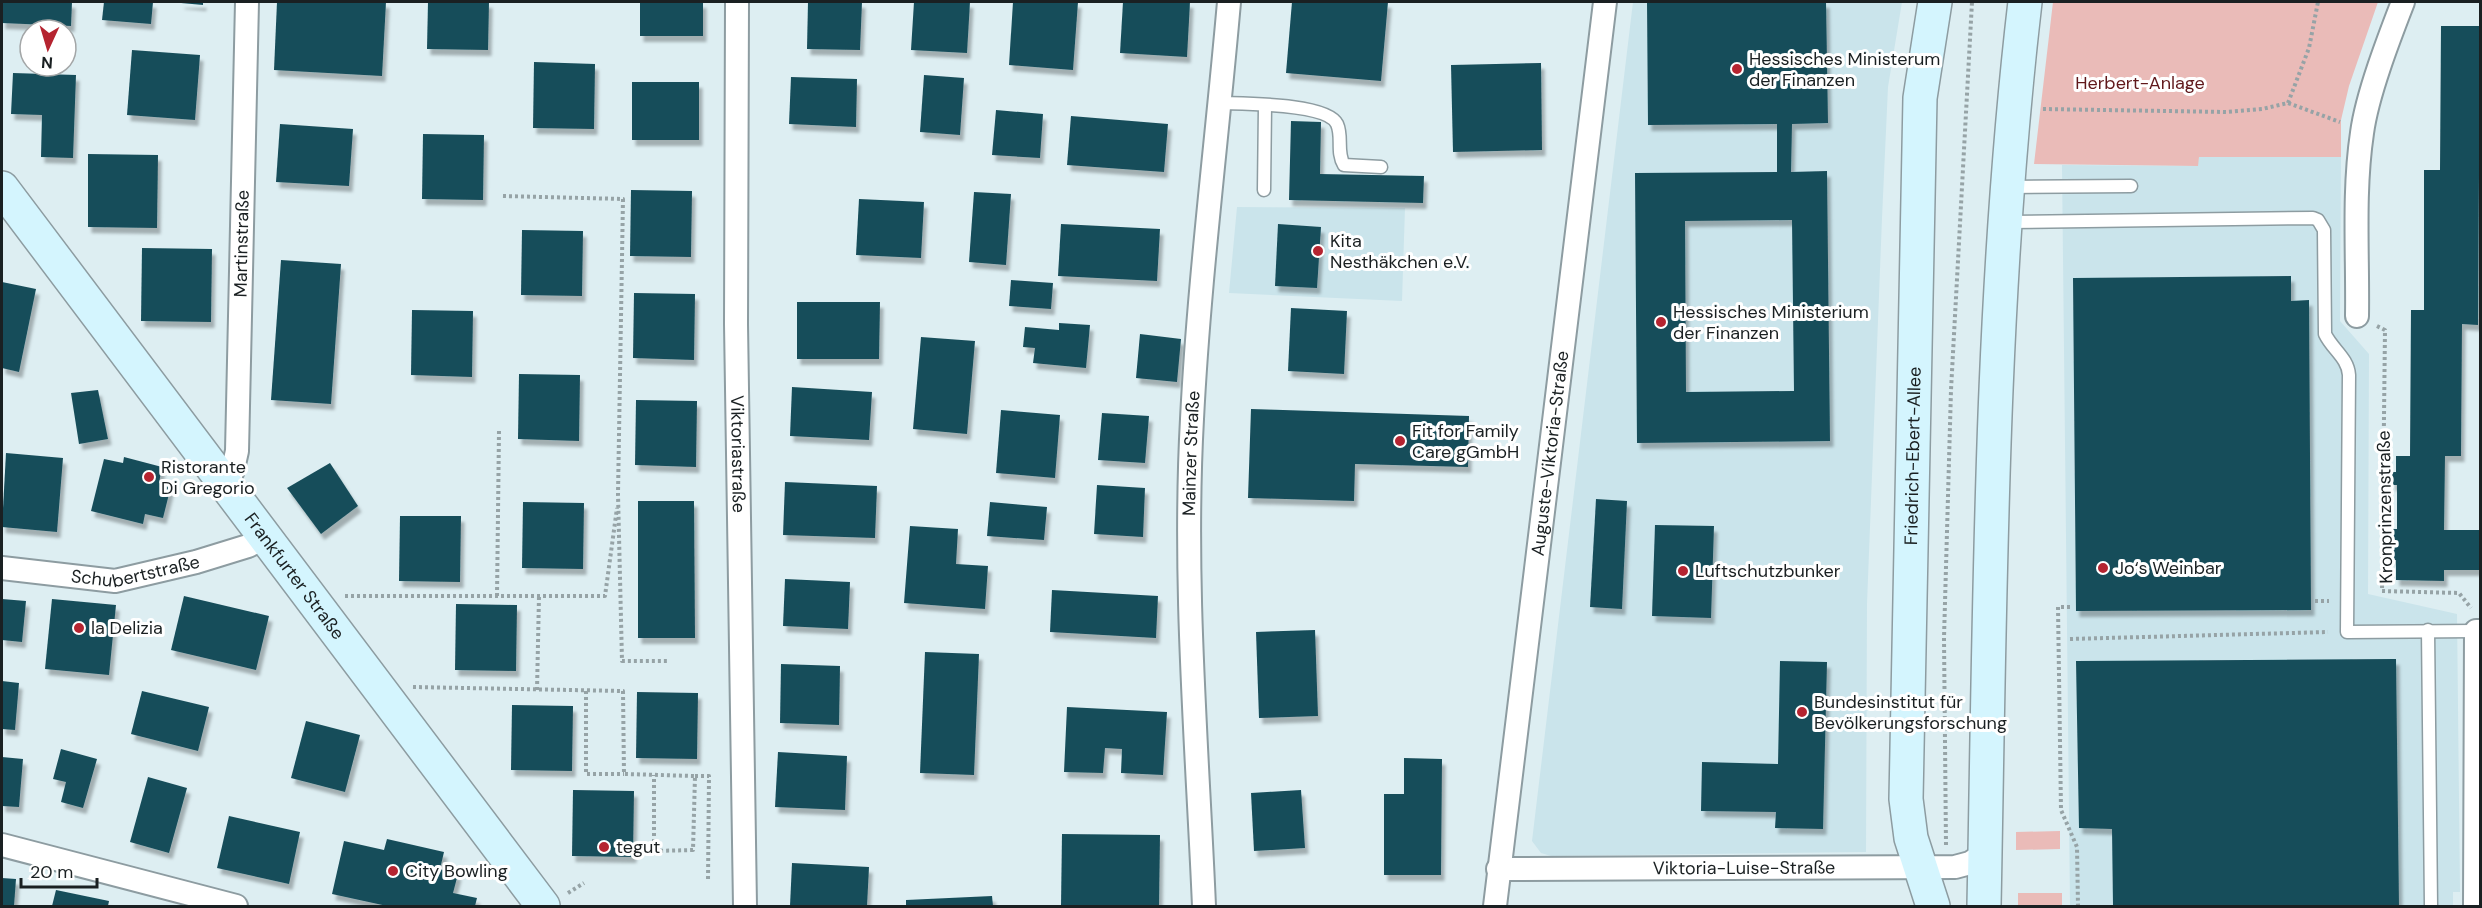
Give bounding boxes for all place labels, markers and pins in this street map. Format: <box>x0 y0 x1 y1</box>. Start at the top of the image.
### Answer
place label: Hessisches Ministerum der Finanzen <box>1749 47 1940 92</box>
marker: Hessisches Ministerum der Finanzen <box>1730 62 1744 76</box>
place label: Kita Nesthäkchen e.V. <box>1330 229 1469 274</box>
marker: Kita Nesthäkchen e.V. <box>1311 244 1325 258</box>
place label: Hessisches Ministerium der Finanzen <box>1673 300 1869 345</box>
marker: Hessisches Ministerium der Finanzen <box>1654 315 1668 329</box>
place label: Fit for Family Care gGmbH <box>1412 419 1519 464</box>
marker: Fit for Family Care gGmbH <box>1393 434 1407 448</box>
place label: Ristorante Di Gregorio <box>161 455 255 500</box>
marker: Ristorante Di Gregorio <box>142 470 156 484</box>
place label: Jo‘s Weinbar <box>2115 556 2222 580</box>
place label: Luftschutzbunker <box>1695 559 1841 583</box>
marker: Jo‘s Weinbar <box>2096 561 2110 575</box>
marker: Luftschutzbunker <box>1676 564 1690 578</box>
place label: la Delizia <box>91 616 163 640</box>
marker: la Delizia <box>72 621 86 635</box>
place label: Bundesinstitut für Bevölkerungsforschung <box>1814 690 2007 735</box>
marker: Bundesinstitut für Bevölkerungsforschung <box>1795 705 1809 719</box>
place label: tegut <box>616 835 660 859</box>
marker: tegut <box>597 840 611 854</box>
place label: City Bowling <box>405 859 508 883</box>
marker: City Bowling <box>386 864 400 878</box>

